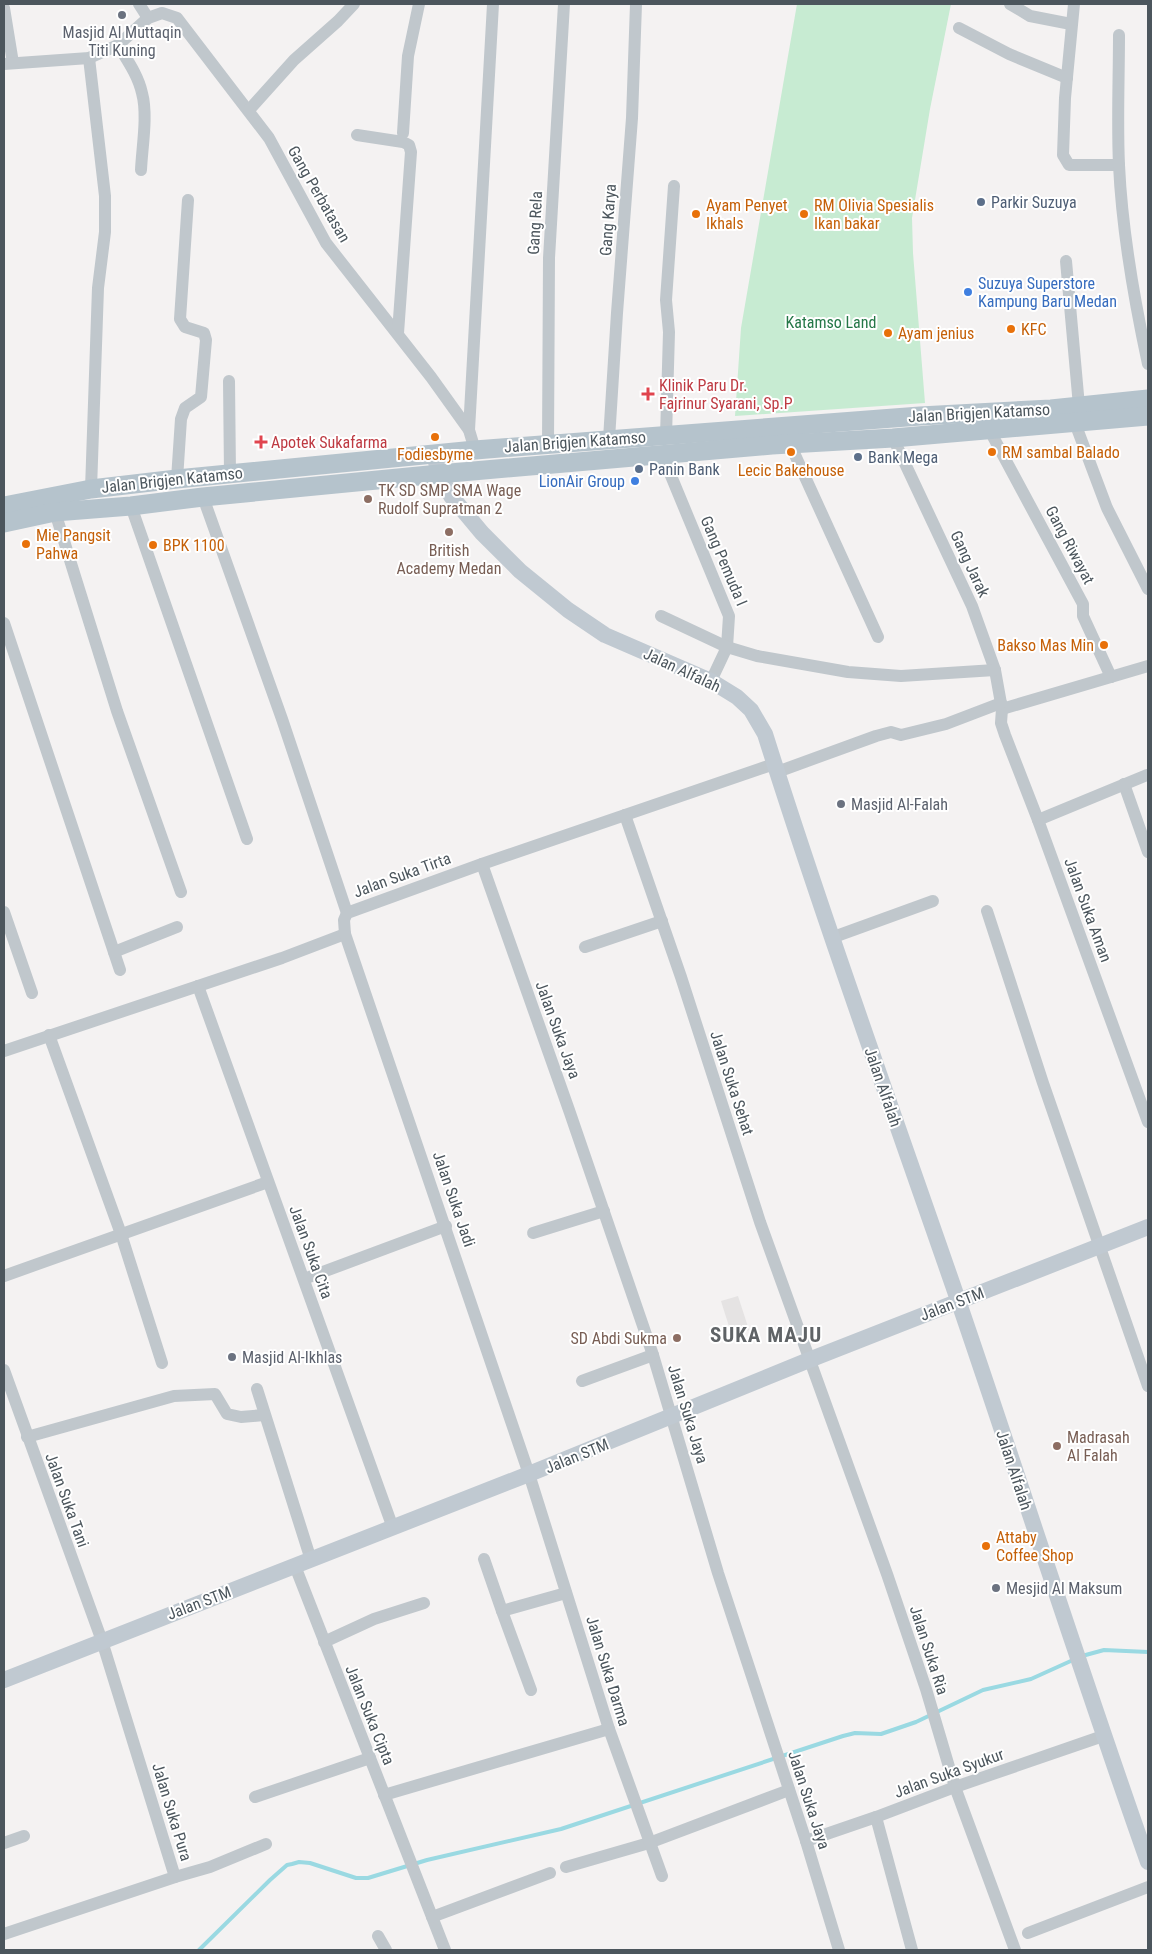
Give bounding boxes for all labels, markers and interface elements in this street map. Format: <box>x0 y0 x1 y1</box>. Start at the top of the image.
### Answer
marker: Masjid Al Muttaqin Titi Kuning <box>116 9 128 21</box>
place label: Masjid Al Muttaqin Titi Kuning <box>63 23 181 60</box>
street label: Gang Perbatasan <box>284 142 354 246</box>
street label: Gang Karya <box>596 183 620 257</box>
street label: Gang Rela <box>524 191 546 255</box>
place label: Parkir Suzuya <box>991 193 1077 212</box>
place label: Ayam Penyet Ikhals <box>706 196 788 233</box>
place label: RM Olivia Spesialis Ikan bakar <box>814 196 934 233</box>
marker: Parkir Suzuya <box>975 196 987 208</box>
marker: Ayam Penyet Ikhals <box>690 208 702 220</box>
marker: RM Olivia Spesialis Ikan bakar <box>798 208 810 220</box>
place label: Suzuya Superstore Kampung Baru Medan <box>978 274 1117 311</box>
marker: Suzuya Superstore Kampung Baru Medan <box>962 286 974 298</box>
park label: Katamso Land <box>786 313 876 332</box>
place label: KFC <box>1021 320 1047 339</box>
marker: KFC <box>1005 323 1017 335</box>
place label: Ayam jenius <box>898 324 974 343</box>
marker: Ayam jenius <box>882 327 894 339</box>
place label: Klinik Paru Dr. Fajrinur Syarani, Sp.P <box>659 376 793 413</box>
marker: Klinik Paru Dr. Fajrinur Syarani, Sp.P <box>641 387 655 401</box>
street label: Jalan Brigjen Katamso <box>908 400 1050 426</box>
street label: Jalan Brigjen Katamso <box>504 428 646 456</box>
marker: Fodiesbyme <box>429 431 441 443</box>
place label: Apotek Sukafarma <box>271 433 387 452</box>
marker: Apotek Sukafarma <box>255 436 267 448</box>
place label: RM sambal Balado <box>1002 443 1120 462</box>
place label: Fodiesbyme <box>397 445 473 464</box>
marker: Lecic Bakehouse <box>785 446 797 458</box>
marker: RM sambal Balado <box>986 446 998 458</box>
place label: Bank Mega <box>868 448 938 467</box>
marker: Bank Mega <box>852 451 864 463</box>
place label: Panin Bank <box>649 460 720 479</box>
place label: Lecic Bakehouse <box>738 461 844 480</box>
street label: Jalan Brigjen Katamso <box>100 463 244 497</box>
marker: Panin Bank <box>633 463 645 475</box>
place label: LionAir Group <box>539 472 625 491</box>
marker: LionAir Group <box>629 475 641 487</box>
place label: TK SD SMP SMA Wage Rudolf Supratman 2 <box>378 481 521 518</box>
marker: TK SD SMP SMA Wage Rudolf Supratman 2 <box>362 493 374 505</box>
street label: Gang Riwayat <box>1042 503 1099 587</box>
street label: Gang Pemuda I <box>697 513 751 609</box>
place label: Mie Pangsit Pahwa <box>36 526 111 563</box>
marker: British Academy Medan <box>443 526 455 538</box>
street label: Gang Jarak <box>946 528 994 601</box>
place label: BPK 1100 <box>163 536 225 555</box>
marker: Mie Pangsit Pahwa <box>20 538 32 550</box>
marker: BPK 1100 <box>147 539 159 551</box>
place label: British Academy Medan <box>396 541 502 578</box>
place label: Bakso Mas Min <box>997 636 1094 655</box>
marker: Bakso Mas Min <box>1098 639 1110 651</box>
street label: Jalan Alfalah <box>640 644 724 696</box>
place label: Masjid Al-Falah <box>851 795 948 814</box>
marker: Masjid Al-Falah <box>835 798 847 810</box>
street label: Jalan Suka Tirta <box>351 849 453 901</box>
street label: Jalan Suka Aman <box>1060 855 1116 965</box>
street label: Jalan Suka Jaya <box>532 979 584 1081</box>
street label: Jalan Suka Sehat <box>706 1028 758 1138</box>
street label: Jalan Alfalah <box>861 1045 905 1129</box>
street label: Jalan Suka Jadi <box>429 1149 479 1249</box>
street label: Jalan Suka Cita <box>285 1203 337 1301</box>
street label: Jalan STM <box>917 1283 987 1325</box>
district label: SUKA MAJU <box>710 1323 822 1347</box>
place label: SD Abdi Sukma <box>571 1329 667 1348</box>
marker: SD Abdi Sukma <box>671 1332 683 1344</box>
place label: Masjid Al-Ikhlas <box>242 1348 342 1367</box>
marker: Masjid Al-Ikhlas <box>226 1351 238 1363</box>
street label: Jalan Suka Jaya <box>664 1362 712 1466</box>
street label: Jalan Alfalah <box>992 1428 1036 1512</box>
place label: Madrasah Al Falah <box>1067 1428 1130 1465</box>
street label: Jalan STM <box>542 1435 612 1477</box>
marker: Madrasah Al Falah <box>1051 1440 1063 1452</box>
street label: Jalan Suka Tani <box>41 1450 93 1550</box>
place label: Attaby Coffee Shop <box>996 1528 1074 1565</box>
marker: Attaby Coffee Shop <box>980 1540 992 1552</box>
place label: Mesjid Al Maksum <box>1006 1579 1122 1598</box>
street label: Jalan STM <box>164 1582 234 1624</box>
marker: Mesjid Al Maksum <box>990 1582 1002 1594</box>
street label: Jalan Suka Ria <box>906 1603 952 1697</box>
street label: Jalan Suka Darma <box>582 1614 634 1728</box>
street label: Jalan Suka Cipta <box>341 1662 399 1768</box>
street label: Jalan Suka Syukur <box>892 1744 1007 1802</box>
street label: Jalan Suka Jaya <box>784 1748 834 1852</box>
street label: Jalan Suka Pura <box>148 1761 196 1863</box>

